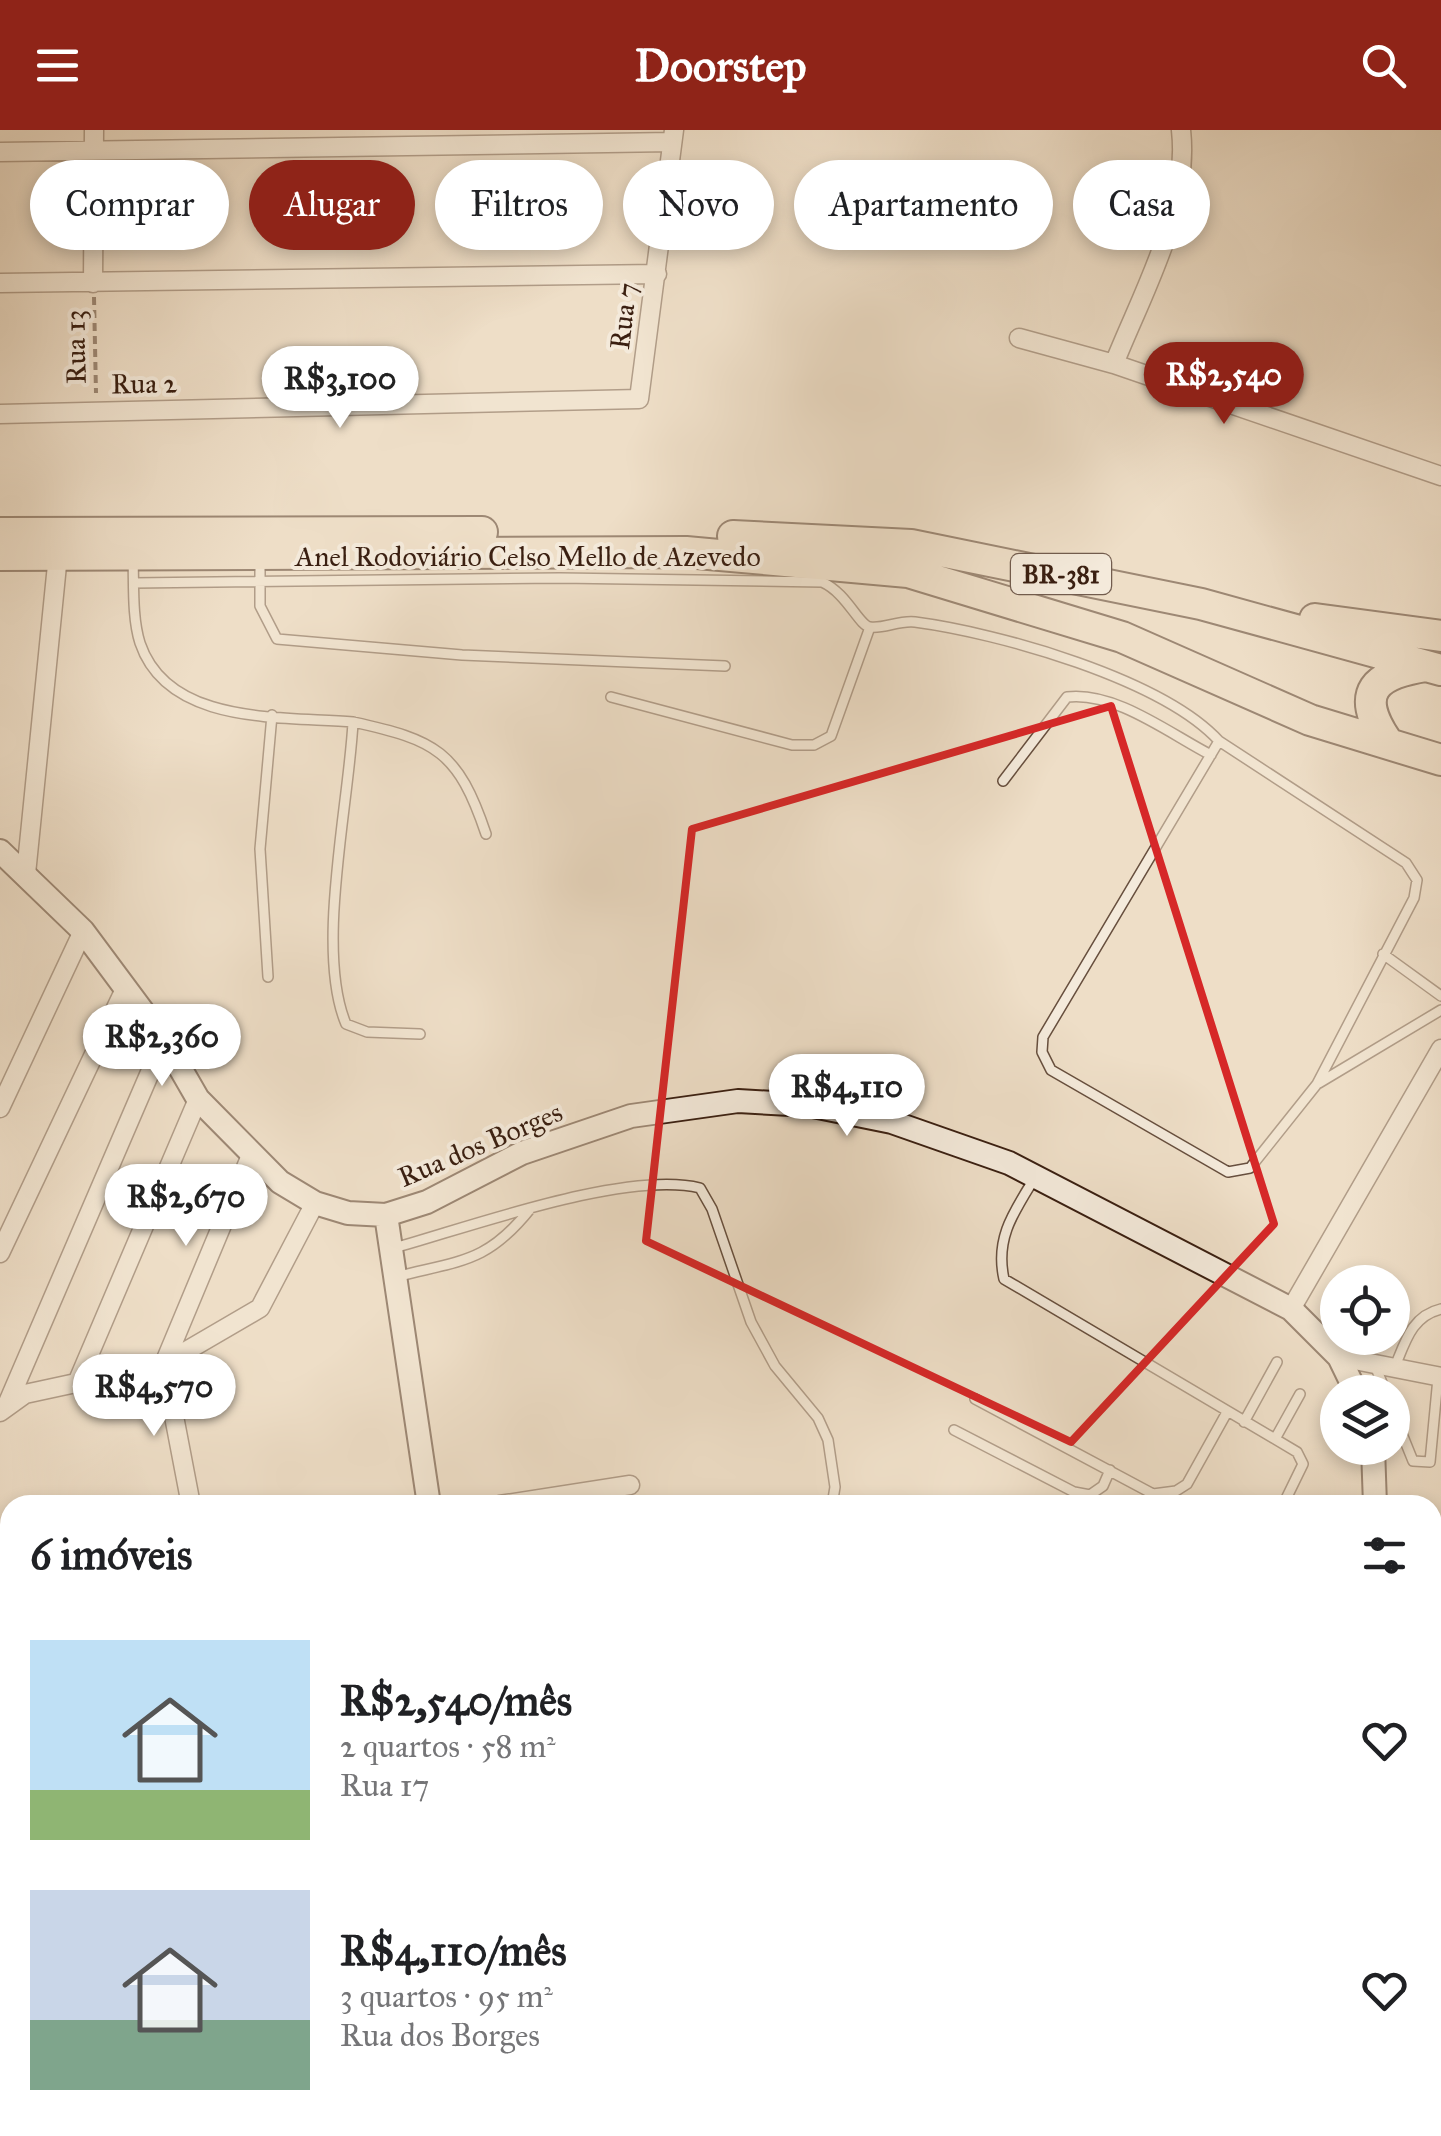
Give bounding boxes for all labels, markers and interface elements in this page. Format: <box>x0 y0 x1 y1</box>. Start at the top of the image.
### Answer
icon: menu <box>30 38 85 93</box>
text: Doorstep <box>635 38 806 93</box>
icon: search <box>1356 38 1411 93</box>
chip: Comprar <box>30 160 229 250</box>
chip: Alugar <box>249 160 415 250</box>
chip: Filtros <box>435 160 603 250</box>
chip: Novo <box>623 160 774 250</box>
chip: Apartamento <box>794 160 1053 250</box>
chip: Casa <box>1073 160 1210 250</box>
street label: Rua 7 <box>602 281 645 352</box>
street label: Rua 13 <box>57 309 94 385</box>
pin: R$2,540 <box>1132 342 1316 427</box>
pin: R$3,100 <box>248 346 432 431</box>
text: R$2,540 <box>1166 355 1282 394</box>
text: R$3,100 <box>284 359 396 398</box>
street label: Rua 2 <box>111 365 178 402</box>
street label: Anel Rodoviário Celso Mello de Azevedo <box>294 539 761 574</box>
road number: BR-381 <box>1011 554 1111 594</box>
pin: R$2,360 <box>70 1004 254 1089</box>
text: R$2,360 <box>105 1017 219 1056</box>
pin: R$4,110 <box>755 1054 939 1139</box>
text: R$4,110 <box>791 1067 903 1106</box>
street label: Rua dos Borges <box>393 1094 568 1195</box>
pin: R$2,670 <box>94 1164 278 1249</box>
text: R$2,670 <box>127 1177 245 1216</box>
map controls <box>1320 1265 1410 1465</box>
button: locate <box>1320 1265 1410 1355</box>
pin: R$4,570 <box>62 1354 246 1439</box>
text: R$4,570 <box>95 1367 213 1406</box>
button: layers <box>1320 1375 1410 1465</box>
icon: filters <box>1357 1528 1412 1583</box>
text: 6 imóveis <box>30 1529 192 1581</box>
text: R$2,540/mês <box>340 1675 572 1727</box>
icon: home <box>110 1680 230 1800</box>
icon: heart <box>1357 1713 1412 1768</box>
text: 2 quartos · 58 m² <box>340 1727 556 1766</box>
text: Rua 17 <box>340 1766 429 1805</box>
text: R$4,110/mês <box>340 1925 567 1977</box>
icon: home <box>110 1930 230 2050</box>
icon: heart <box>1357 1963 1412 2018</box>
text: 3 quartos · 95 m² <box>340 1977 553 2016</box>
text: Rua dos Borges <box>340 2016 540 2055</box>

